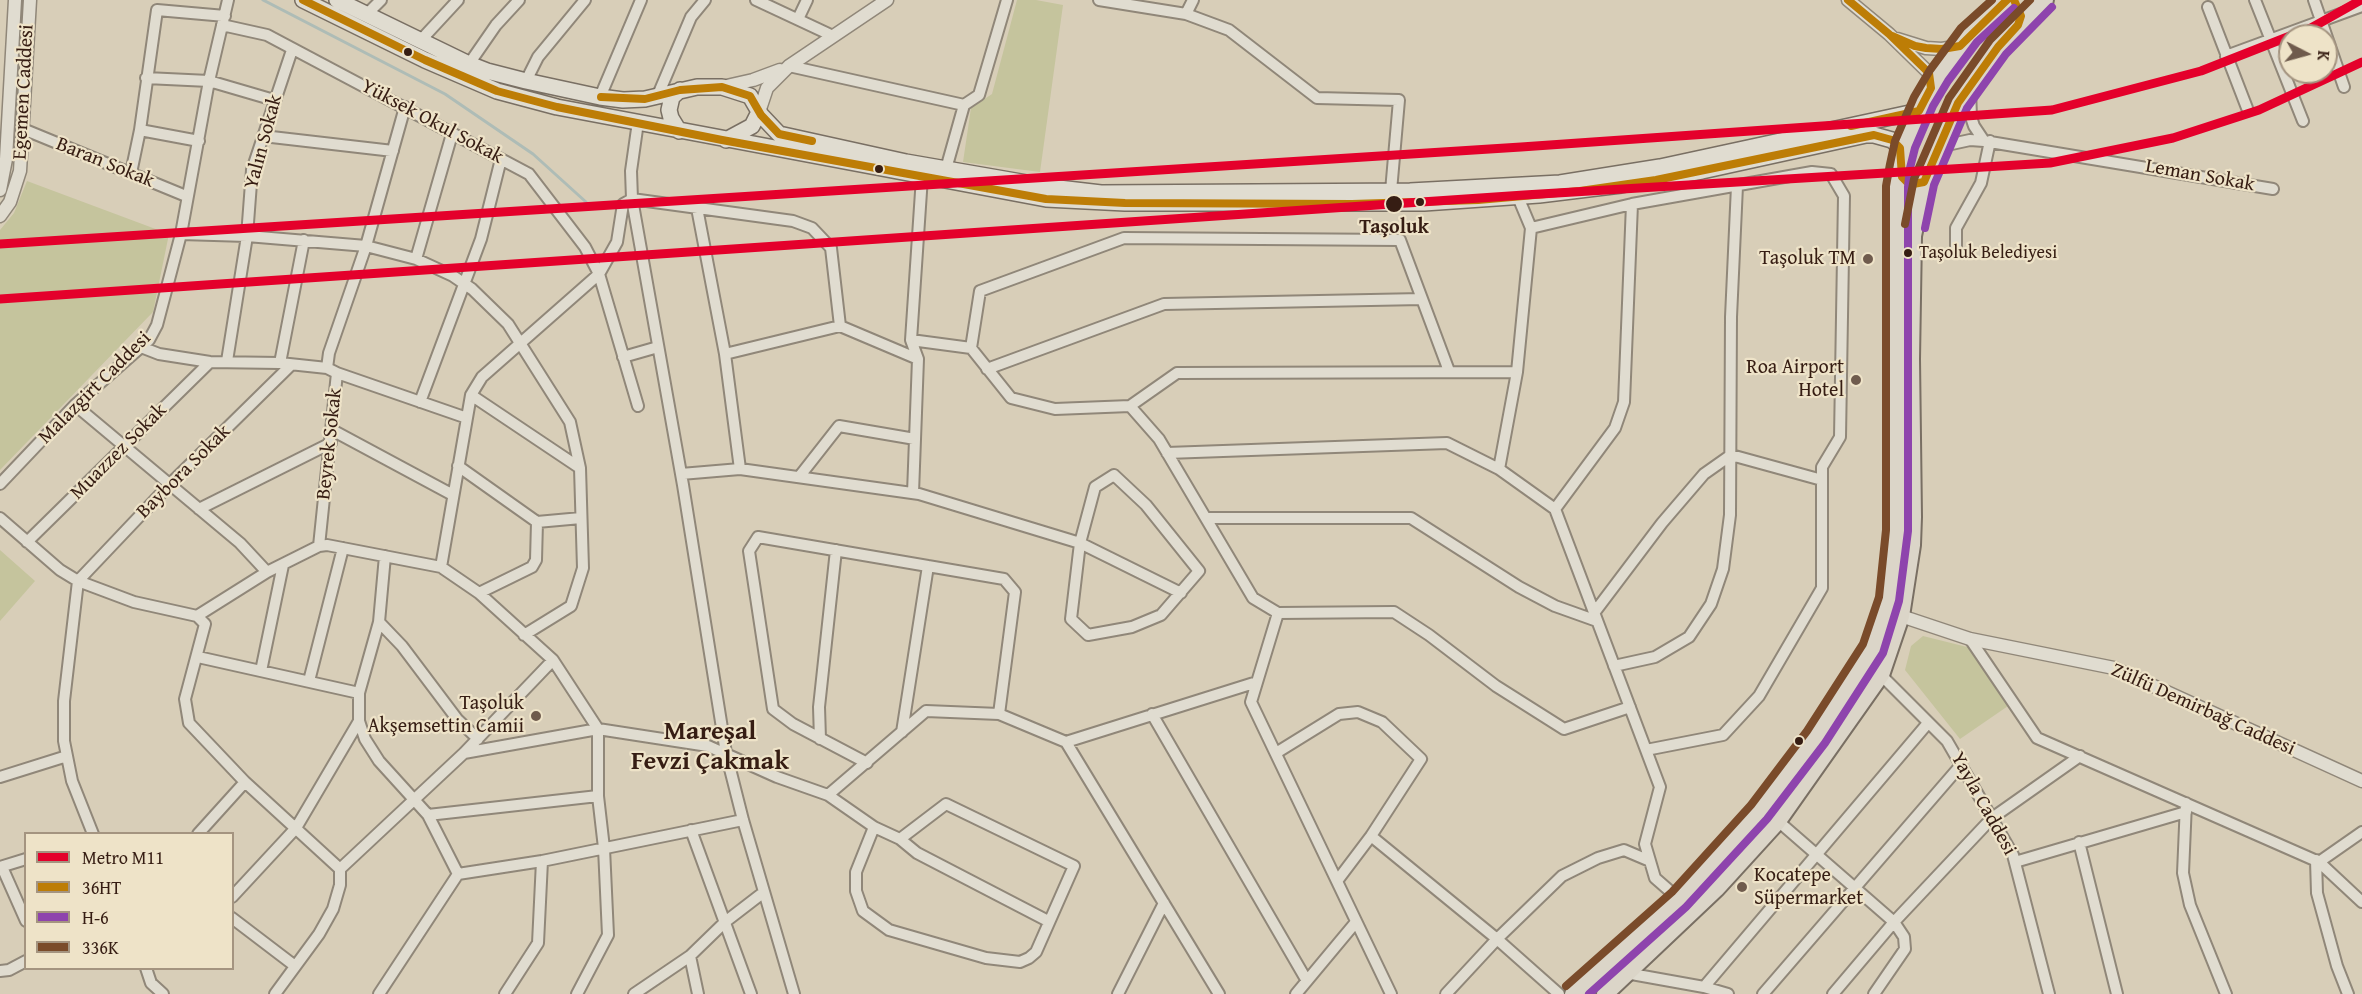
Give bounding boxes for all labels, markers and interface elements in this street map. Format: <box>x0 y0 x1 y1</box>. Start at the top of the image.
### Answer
street label: Egemen Caddesi <box>8 24 40 160</box>
north arrow <box>2278 24 2338 84</box>
unlabelled marker <box>402 46 414 58</box>
text: K <box>2311 49 2336 62</box>
street label: Yüksek Okul Sokak <box>357 74 507 170</box>
street label: Yalın Sokak <box>240 92 288 192</box>
street label: Baran Sokak <box>52 132 158 194</box>
street label: Leman Sokak <box>2144 155 2256 197</box>
unlabelled marker <box>873 163 885 175</box>
marker: Taşoluk <box>1384 194 1404 214</box>
unlabelled marker <box>1414 196 1426 208</box>
place label: Taşoluk <box>1359 216 1429 240</box>
place label: Taşoluk Belediyesi <box>1919 242 2057 264</box>
place label: Taşoluk TM <box>1759 247 1856 271</box>
marker: Taşoluk Belediyesi <box>1902 247 1914 259</box>
marker: Taşoluk TM <box>1861 252 1875 266</box>
street label: Malazgirt Caddesi <box>34 327 156 449</box>
place label: Roa Airport Hotel <box>1746 356 1844 403</box>
marker: Roa Airport Hotel <box>1849 373 1863 387</box>
street label: Beyrek Sokak <box>312 387 348 501</box>
street label: Muazzez Sokak <box>66 399 172 505</box>
street label: Baybora Sokak <box>132 420 236 524</box>
street label: Zülfü Demirbağ Caddesi <box>2107 659 2299 761</box>
place label: Taşoluk Akşemsettin Camii <box>367 692 524 739</box>
marker: Taşoluk Akşemsettin Camii <box>529 709 543 723</box>
district label: Mareşal Fevzi Çakmak <box>631 716 789 778</box>
unlabelled marker <box>1793 735 1805 747</box>
street label: Yayla Caddesi <box>1945 748 2021 860</box>
legend <box>24 832 234 970</box>
text: Metro M11 <box>82 844 164 871</box>
place label: Kocatepe Süpermarket <box>1754 864 1863 911</box>
text: 36HT <box>82 874 121 901</box>
marker: Kocatepe Süpermarket <box>1735 880 1749 894</box>
text: H-6 <box>82 904 109 931</box>
text: 336K <box>82 934 119 961</box>

